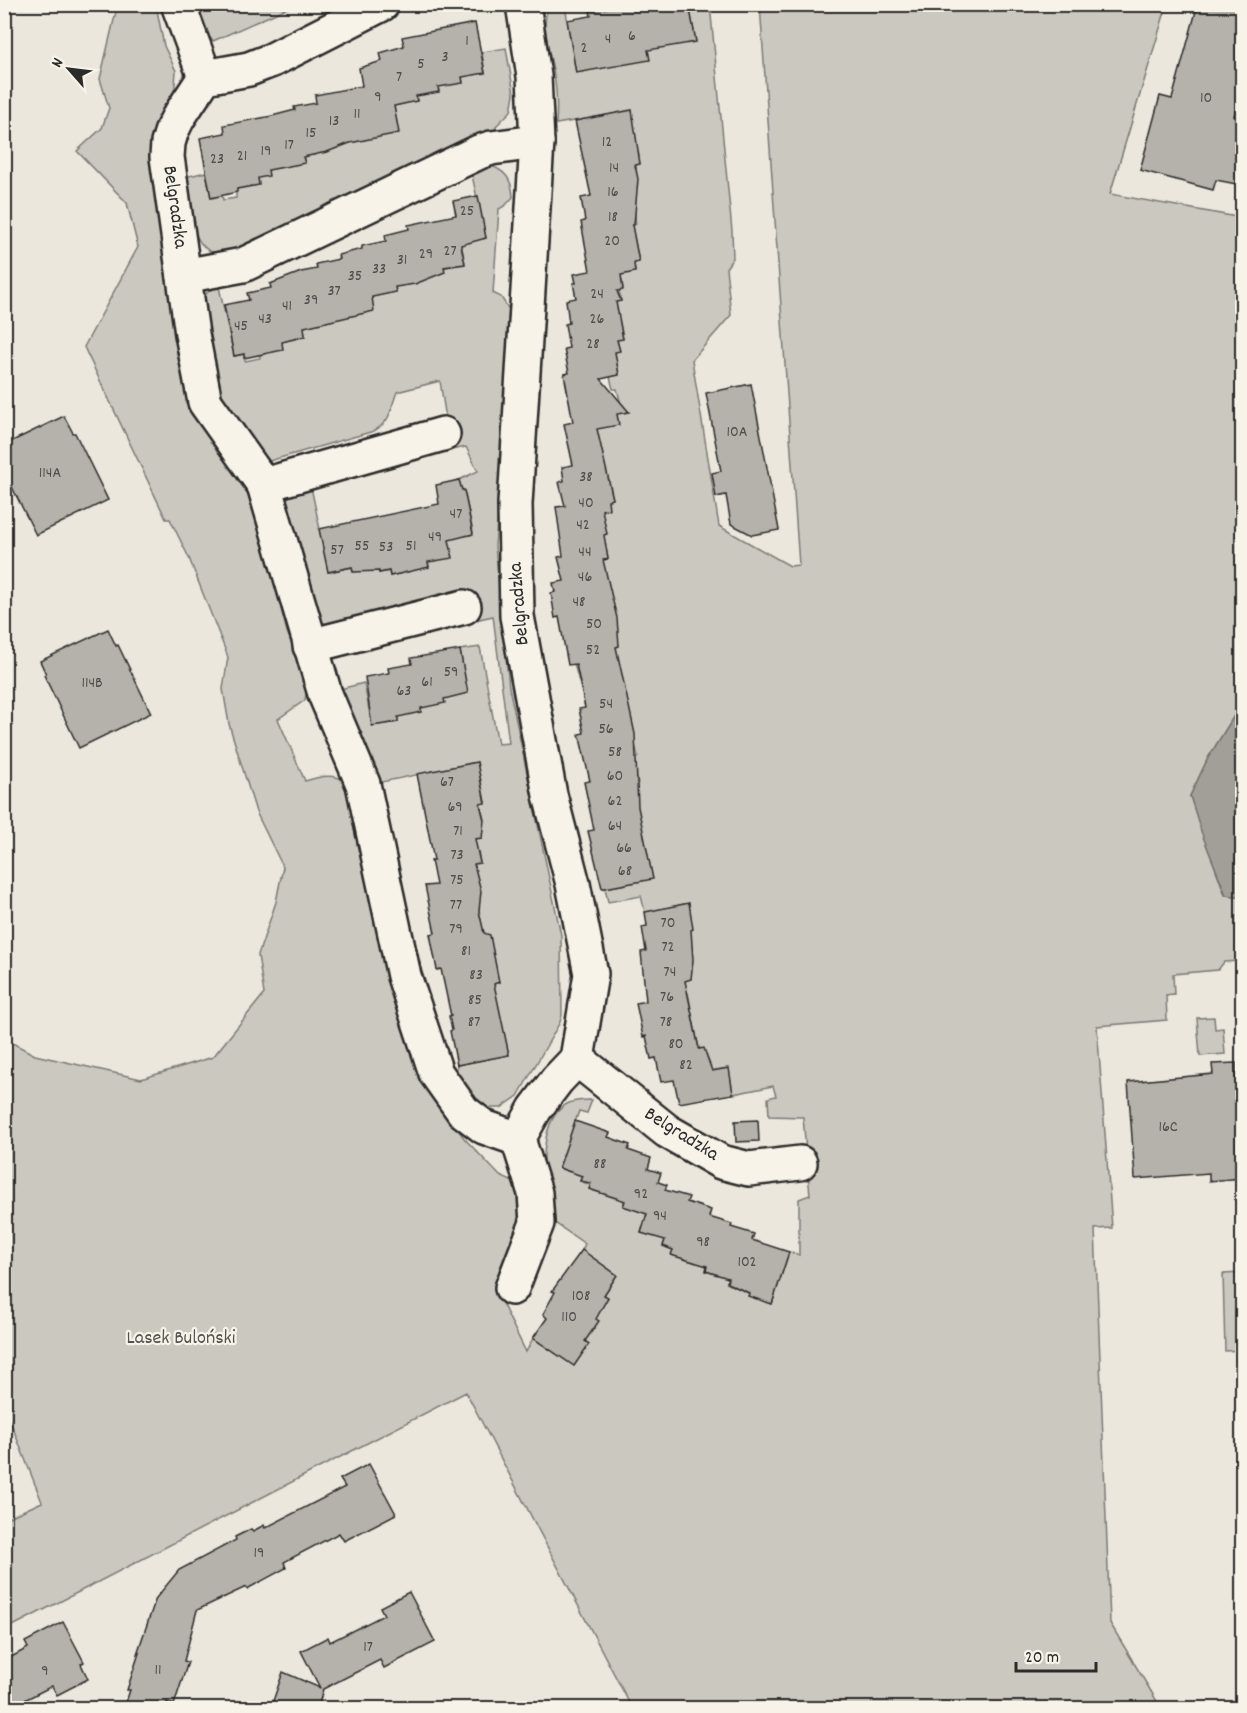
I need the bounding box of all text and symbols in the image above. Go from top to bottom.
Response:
house number: 6 [628,25,636,48]
house number: 4 [605,28,611,51]
house number: 1 [465,30,469,53]
house number: 2 [581,37,588,60]
north arrow [39,39,99,99]
house number: 3 [441,46,449,69]
house number: 5 [417,53,425,76]
text: N [46,54,70,72]
house number: 7 [396,66,402,89]
house number: 9 [374,86,382,109]
house number: 10 [1200,87,1212,110]
house number: 11 [353,103,361,126]
house number: 13 [329,110,339,133]
house number: 15 [306,122,316,145]
house number: 12 [602,131,612,154]
house number: 17 [284,134,294,157]
house number: 19 [261,140,271,163]
house number: 21 [237,145,247,168]
house number: 23 [210,148,224,171]
house number: 14 [609,157,619,180]
street label: Belgradzka [154,164,194,251]
house number: 16 [607,181,619,204]
house number: 25 [460,200,474,223]
house number: 18 [608,206,618,229]
house number: 20 [604,230,620,253]
house number: 27 [443,240,457,263]
house number: 29 [419,243,433,266]
house number: 31 [397,249,407,272]
house number: 33 [372,258,386,281]
house number: 35 [348,265,362,288]
house number: 37 [327,280,341,303]
house number: 24 [590,283,604,306]
house number: 39 [304,289,318,312]
house number: 41 [282,295,292,318]
house number: 43 [258,308,272,331]
house number: 26 [590,308,605,331]
house number: 45 [234,315,248,338]
house number: 28 [586,333,600,356]
house number: 10A [727,421,748,444]
house number: 114A [39,462,61,485]
house number: 38 [579,466,593,489]
house number: 40 [578,492,594,515]
house number: 47 [450,503,462,526]
house number: 42 [576,514,590,537]
house number: 49 [428,526,442,549]
house number: 55 [355,535,369,558]
house number: 51 [406,535,416,558]
house number: 53 [379,536,393,559]
house number: 57 [330,539,344,562]
house number: 44 [578,541,592,564]
street label: Belgradzka [502,561,538,647]
house number: 46 [578,566,592,589]
house number: 48 [572,591,586,614]
house number: 50 [586,613,602,636]
house number: 52 [586,639,600,662]
house number: 59 [444,661,458,684]
house number: 61 [421,671,433,694]
house number: 114B [81,672,103,695]
house number: 63 [397,680,411,703]
house number: 54 [599,693,613,716]
house number: 56 [598,718,614,741]
house number: 58 [608,741,622,764]
house number: 60 [607,765,623,788]
house number: 67 [440,771,454,794]
house number: 62 [608,790,622,813]
house number: 69 [447,796,463,819]
house number: 64 [608,815,622,838]
house number: 71 [453,820,463,843]
house number: 66 [616,837,632,860]
house number: 73 [450,844,464,867]
house number: 68 [618,860,632,883]
house number: 75 [450,869,464,892]
house number: 77 [450,894,462,917]
house number: 70 [661,912,675,935]
house number: 79 [449,918,463,941]
house number: 72 [661,936,675,959]
house number: 81 [461,940,471,963]
house number: 74 [664,961,676,984]
house number: 83 [469,964,483,987]
house number: 76 [660,986,674,1009]
house number: 85 [468,989,482,1012]
house number: 87 [468,1011,480,1034]
house number: 78 [660,1011,672,1034]
house number: 80 [668,1033,684,1056]
house number: 82 [679,1054,693,1077]
street label: Belgradzka [638,1101,724,1169]
house number: 16C [1158,1116,1178,1139]
house number: 88 [594,1153,606,1176]
house number: 92 [634,1183,648,1206]
house number: 94 [653,1205,667,1228]
house number: 98 [696,1231,710,1254]
house number: 102 [737,1251,757,1274]
house number: 108 [572,1285,590,1308]
house number: 110 [561,1306,577,1329]
park label: Lasek Buloński [127,1325,236,1353]
house number: 19 [254,1542,264,1565]
scale bar [1016,1635,1096,1673]
house number: 17 [363,1636,373,1659]
text: 20 m [1025,1646,1059,1671]
house number: 11 [154,1659,162,1682]
house number: 9 [41,1660,49,1683]

